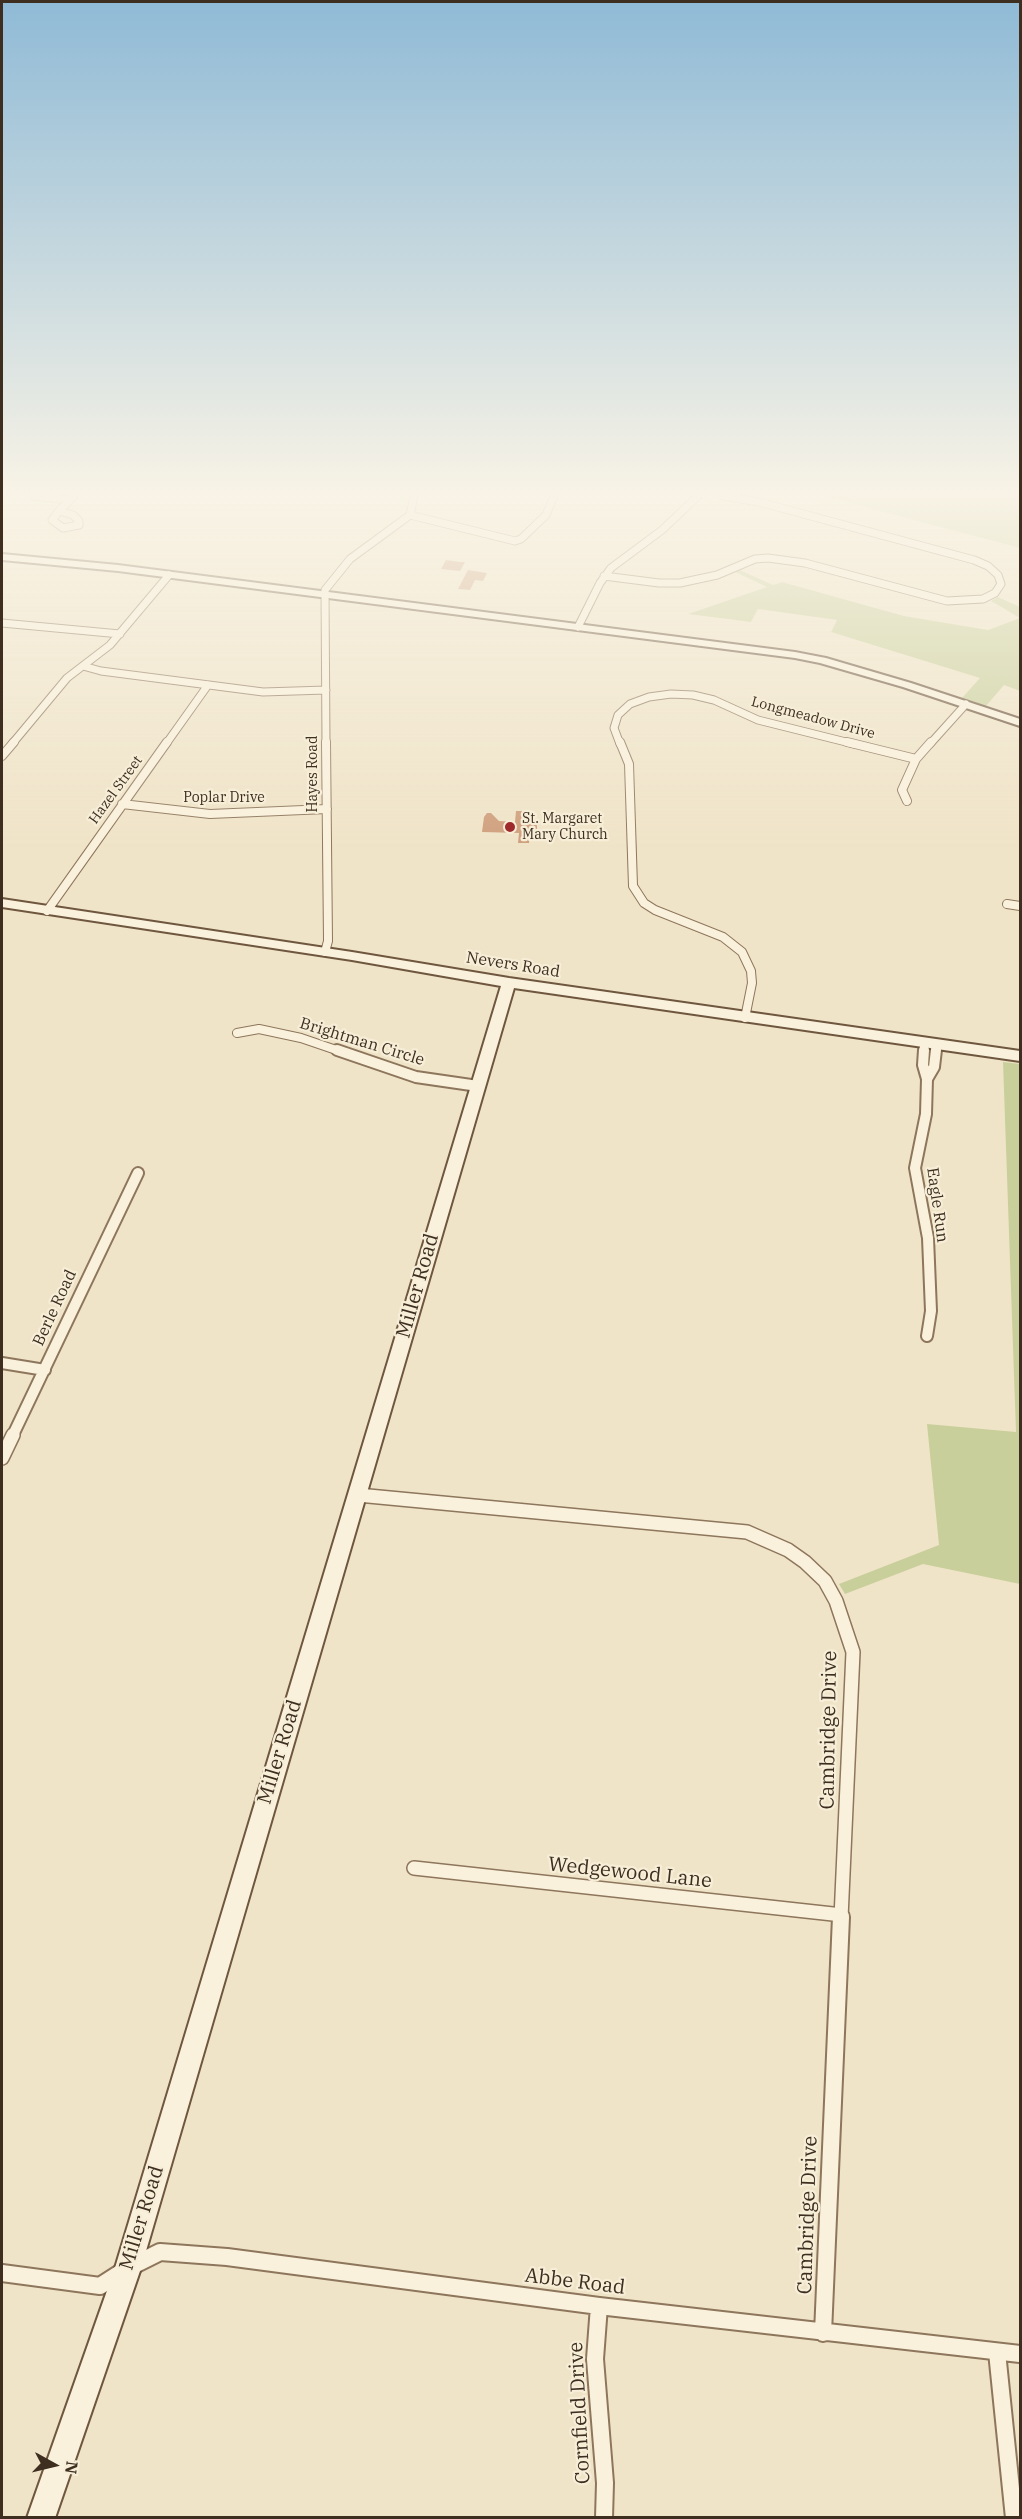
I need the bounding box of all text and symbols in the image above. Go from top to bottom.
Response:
street label: Longmeadow Drive [749,693,877,743]
street label: Hayes Road [305,736,321,812]
street label: Hazel Street [86,753,146,827]
street label: Poplar Drive [183,790,265,806]
place label: St. Margaret Mary Church [522,811,608,844]
marker: St. Margaret Mary Church [503,820,517,834]
street label: Nevers Road [465,948,561,982]
street label: Brightman Circle [297,1014,427,1070]
street label: Eagle Run [922,1166,952,1244]
street label: Miller Road [392,1231,444,1341]
street label: Berle Road [29,1267,81,1349]
street label: Cambridge Drive [816,1650,842,1810]
street label: Miller Road [253,1697,307,1807]
street label: Wedgewood Lane [547,1852,713,1894]
street label: Cambridge Drive [793,2135,823,2295]
street label: Miller Road [115,2163,169,2273]
street label: Abbe Road [523,2264,627,2300]
street label: Cornfield Drive [564,2341,596,2485]
north arrow [24,2435,84,2495]
text: N [61,2460,83,2475]

